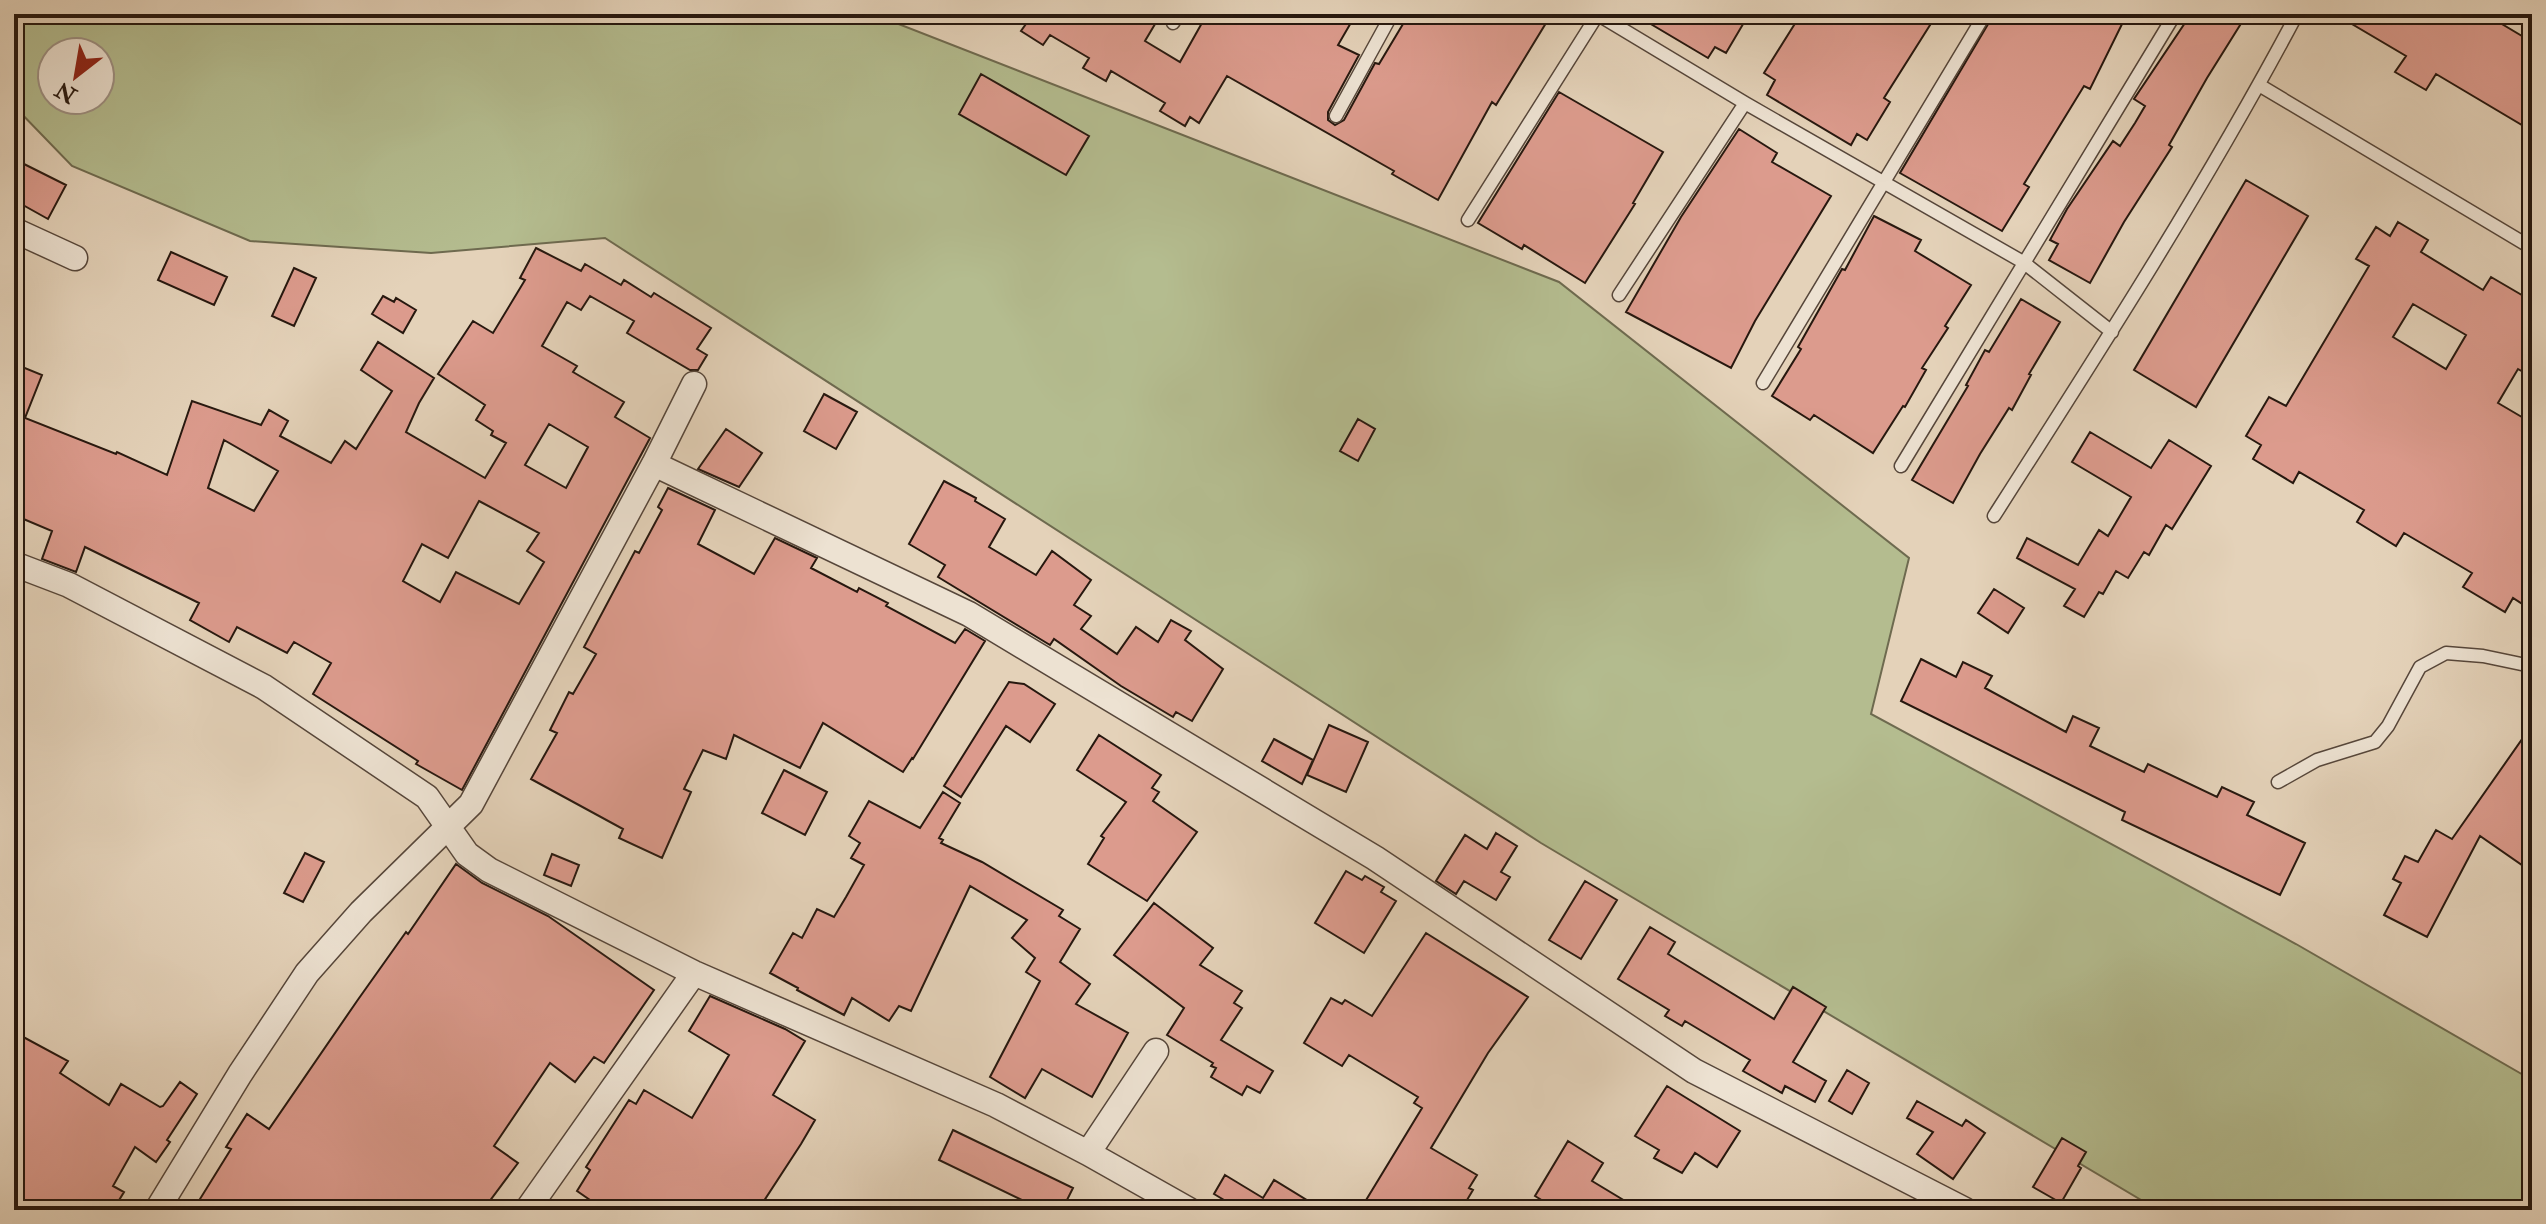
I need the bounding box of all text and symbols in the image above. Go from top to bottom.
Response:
north arrow [36,36,116,116]
text: N [50,75,83,110]

